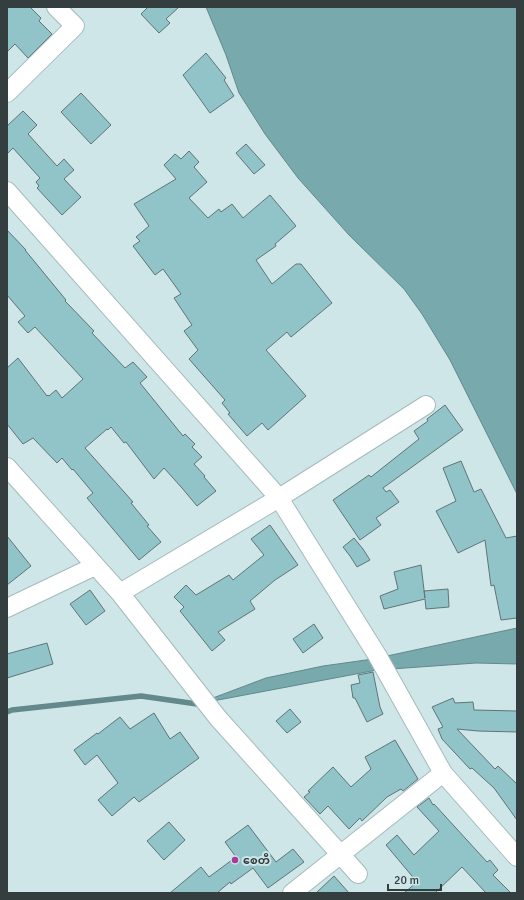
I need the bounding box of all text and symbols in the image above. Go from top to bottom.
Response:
place label: စေတီ [243,853,270,867]
marker: စေတီ [230,855,240,865]
scale bar [388,866,441,892]
text: 20 m [394,873,419,888]

